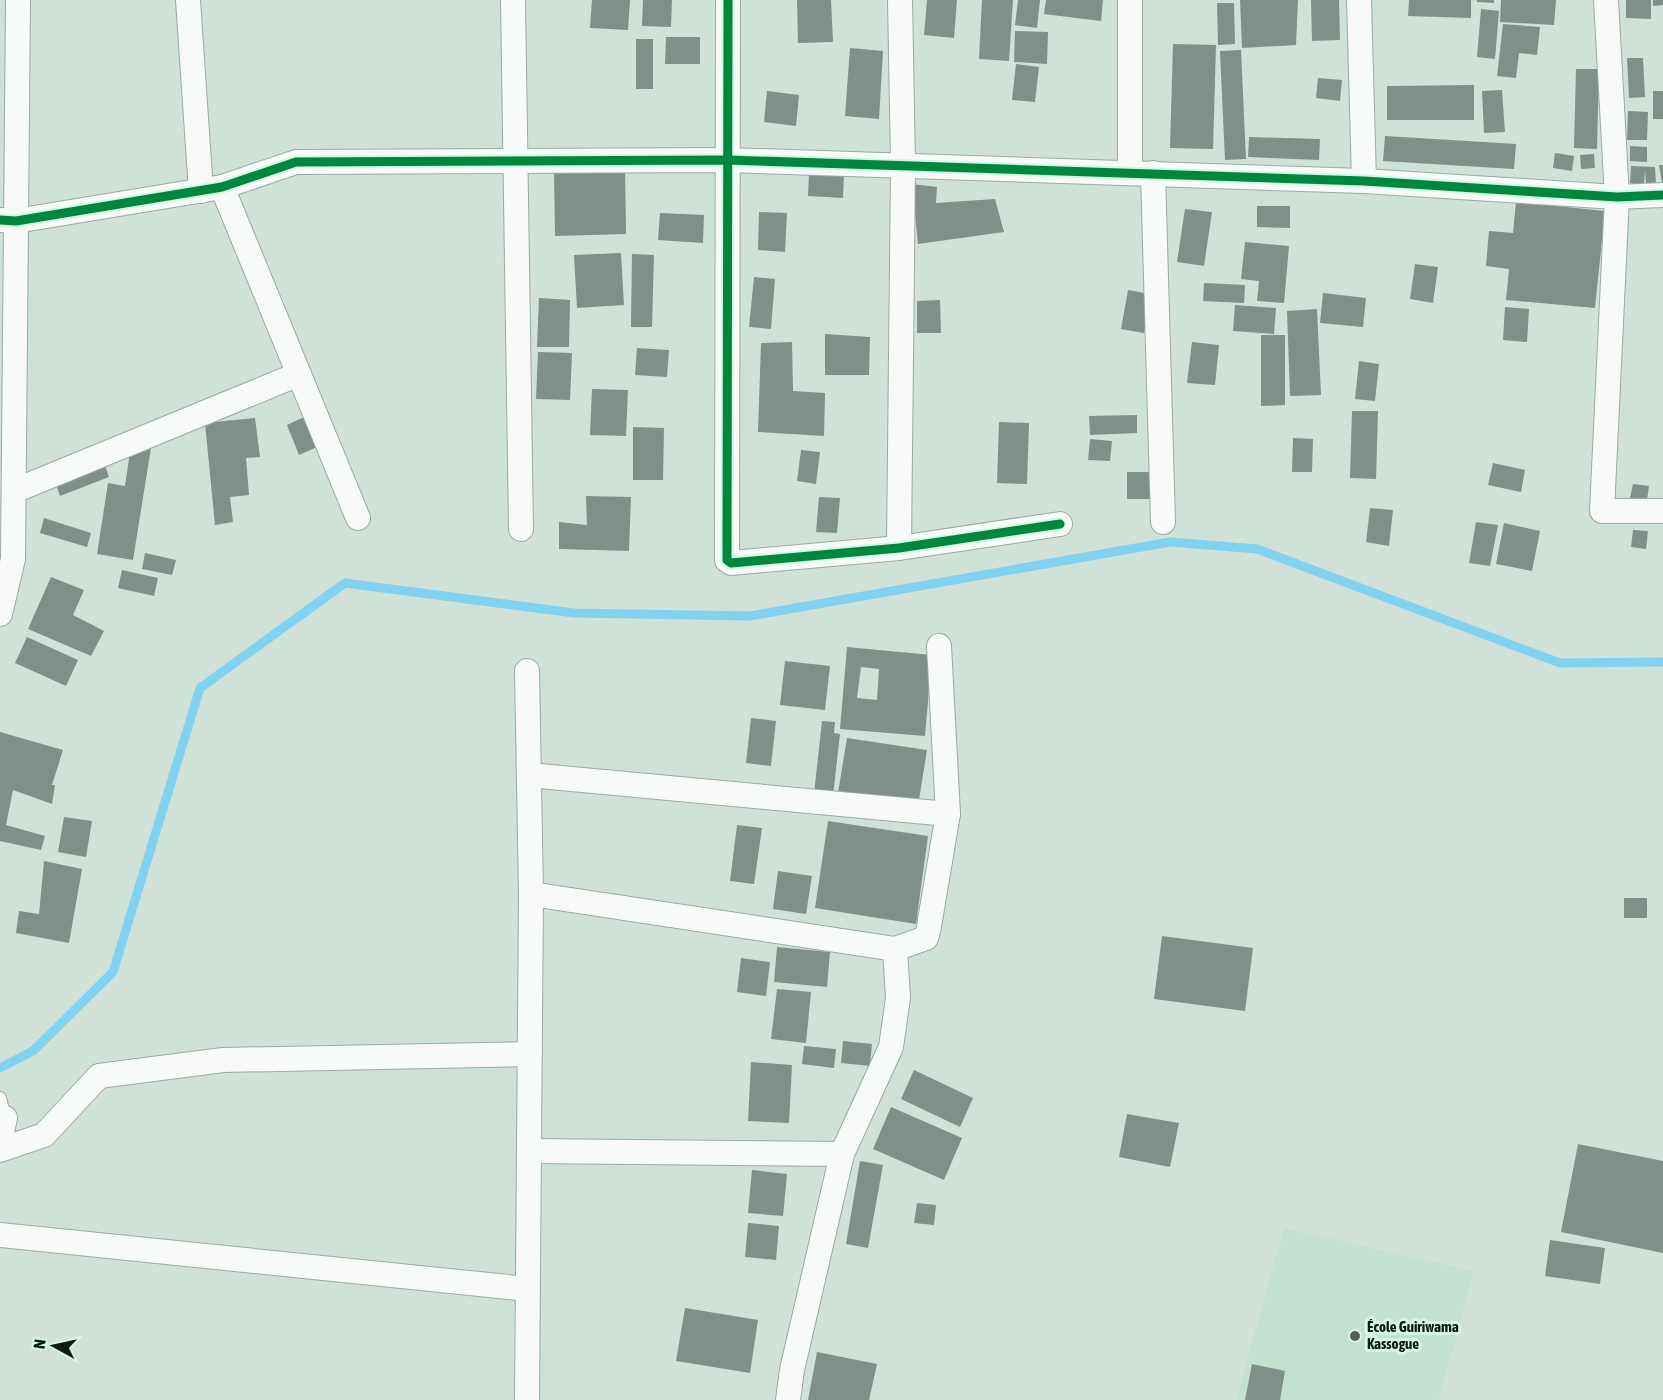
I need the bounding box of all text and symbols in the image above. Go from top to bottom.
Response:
north arrow [24,1316,84,1376]
place label: École Guiriwama Kassogue [1367,1318,1459,1352]
marker: École Guiriwama Kassogue [1348,1329,1362,1343]
text: N [30,1338,49,1350]

